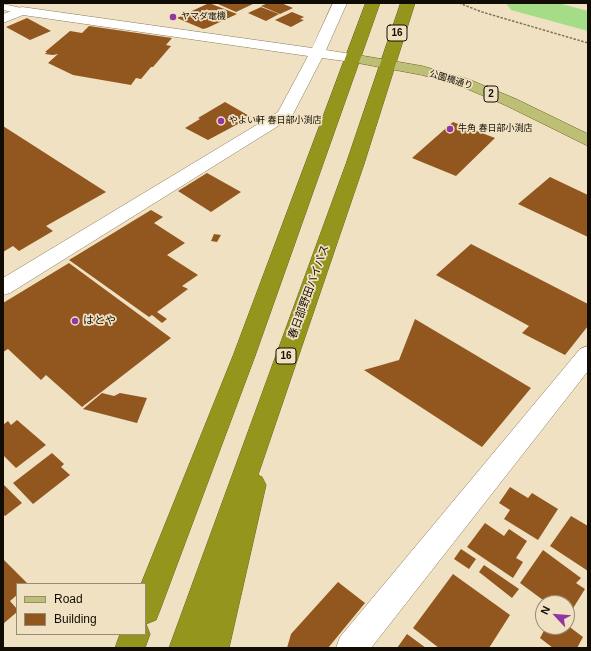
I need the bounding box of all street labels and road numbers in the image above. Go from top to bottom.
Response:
road number: 16 [387,25,407,41]
street label: 公園橋通り [428,68,474,92]
road number: 2 [484,86,498,102]
street label: 春日部野田バイパス [286,243,332,341]
road number: 16 [276,348,296,364]

